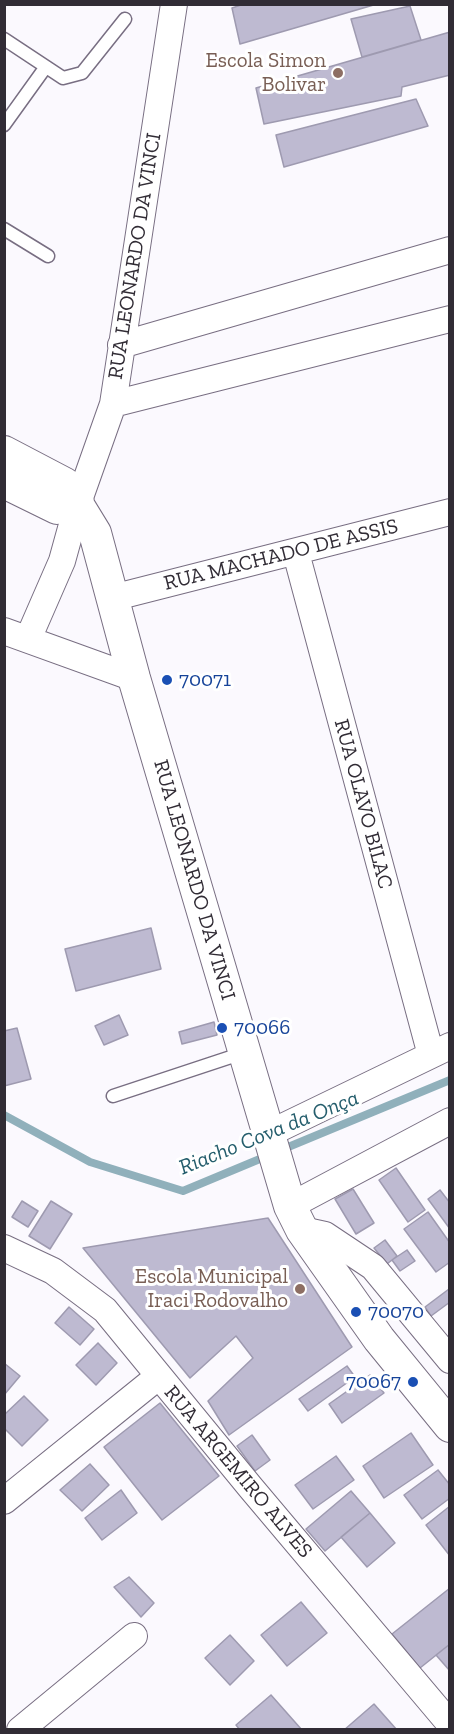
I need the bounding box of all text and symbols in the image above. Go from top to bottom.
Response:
place label: Escola Simon Bolivar [205,48,326,98]
marker: Escola Simon Bolivar [331,66,345,80]
street label: RUA LEONARDO DA VINCI [103,131,167,381]
street label: RUA MACHADO DE ASSIS [161,514,401,596]
place label: 70071 [179,667,231,693]
marker: 70071 [160,673,174,687]
street label: RUA OLAVO BILAC [328,716,398,892]
street label: RUA LEONARDO DA VINCI [148,757,240,1003]
place label: 70066 [234,1015,290,1041]
marker: 70066 [215,1021,229,1035]
water label: Riacho Cova da Onça [175,1085,363,1181]
place label: Escola Municipal Iraci Rodovalho [135,1264,288,1314]
marker: Escola Municipal Iraci Rodovalho [293,1282,307,1296]
place label: 70070 [368,1299,424,1325]
marker: 70070 [349,1305,363,1319]
place label: 70067 [346,1369,401,1395]
marker: 70067 [406,1375,420,1389]
street label: RUA ARGEMIRO ALVES [158,1381,318,1563]

